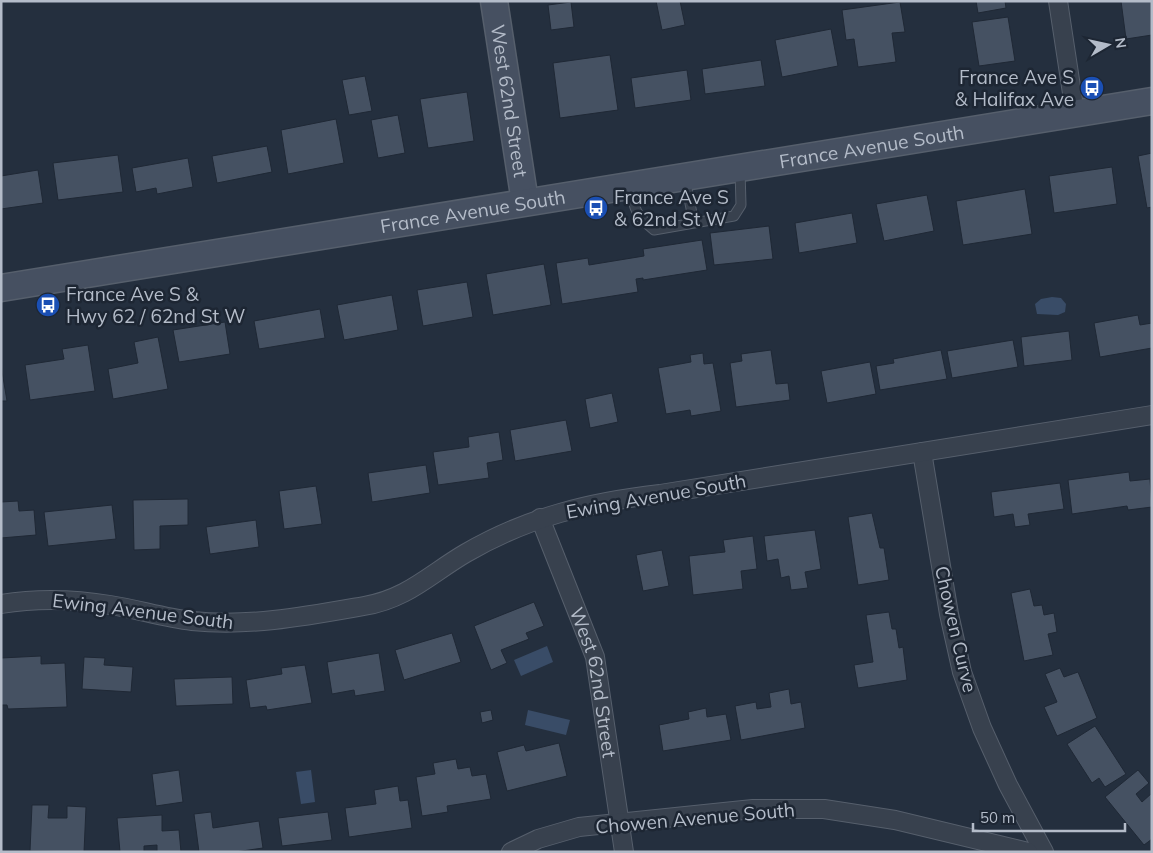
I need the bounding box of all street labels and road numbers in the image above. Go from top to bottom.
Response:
street label: West 62nd Street [486,23,533,179]
street label: France Avenue South [777,120,966,173]
street label: France Avenue South [379,185,567,238]
street label: Ewing Avenue South [564,468,748,524]
street label: Chowen Curve [930,563,982,695]
street label: Ewing Avenue South [51,588,235,634]
street label: West 62nd Street [564,604,622,760]
street label: Chowen Avenue South [594,797,796,839]

